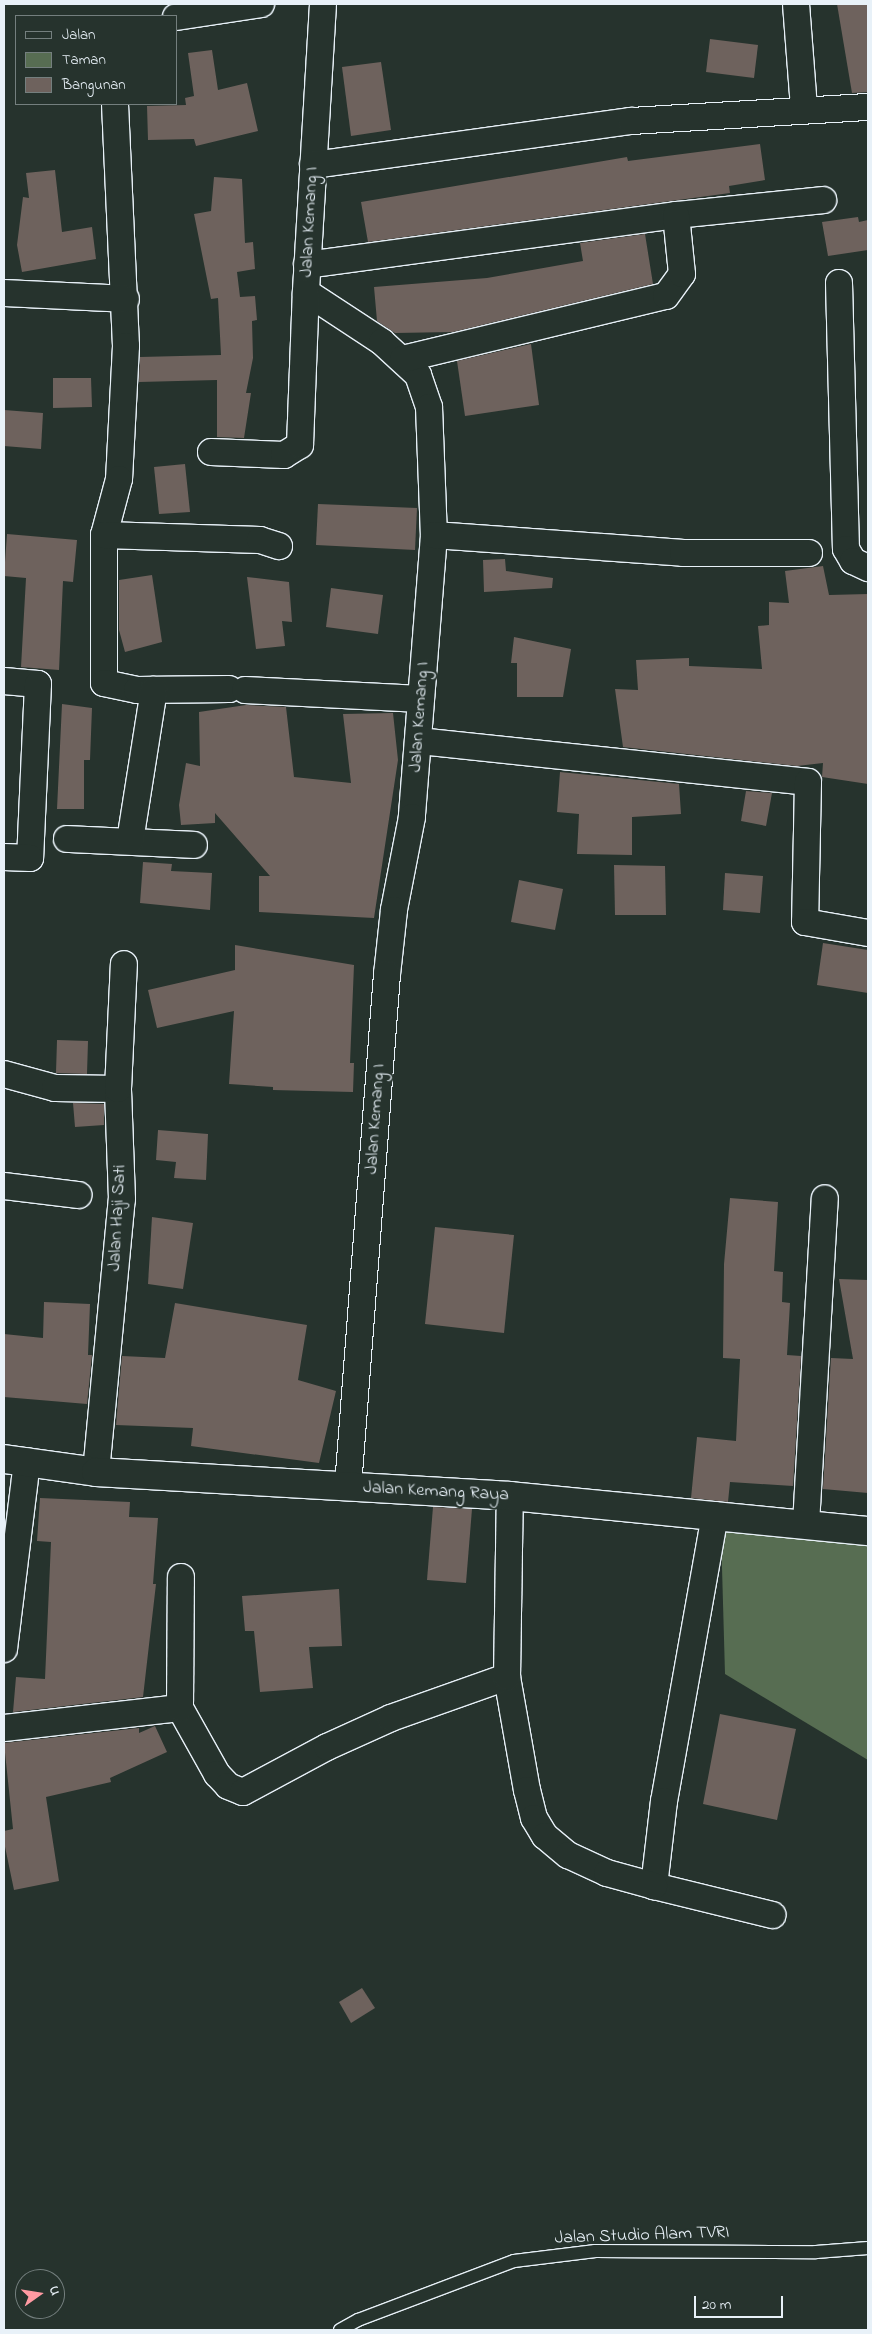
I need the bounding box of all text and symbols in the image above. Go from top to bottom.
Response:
legend [15,15,178,105]
text: Jalan [62,24,95,46]
text: Taman [62,49,106,71]
text: Bangunan [62,74,126,96]
street label: Jalan Kemang I [296,166,324,278]
street label: Jalan Kemang I [405,661,435,773]
street label: Jalan Kemang I [361,1063,391,1175]
street label: Jalan Haji Sati [104,1164,132,1272]
street label: Jalan Kemang Raya [363,1477,509,1507]
street label: Jalan Studio Alam TVRI [554,2222,730,2250]
north arrow [15,2269,65,2319]
text: U [43,2284,65,2297]
scale bar [697,2286,786,2318]
text: 20 m [702,2294,731,2316]

